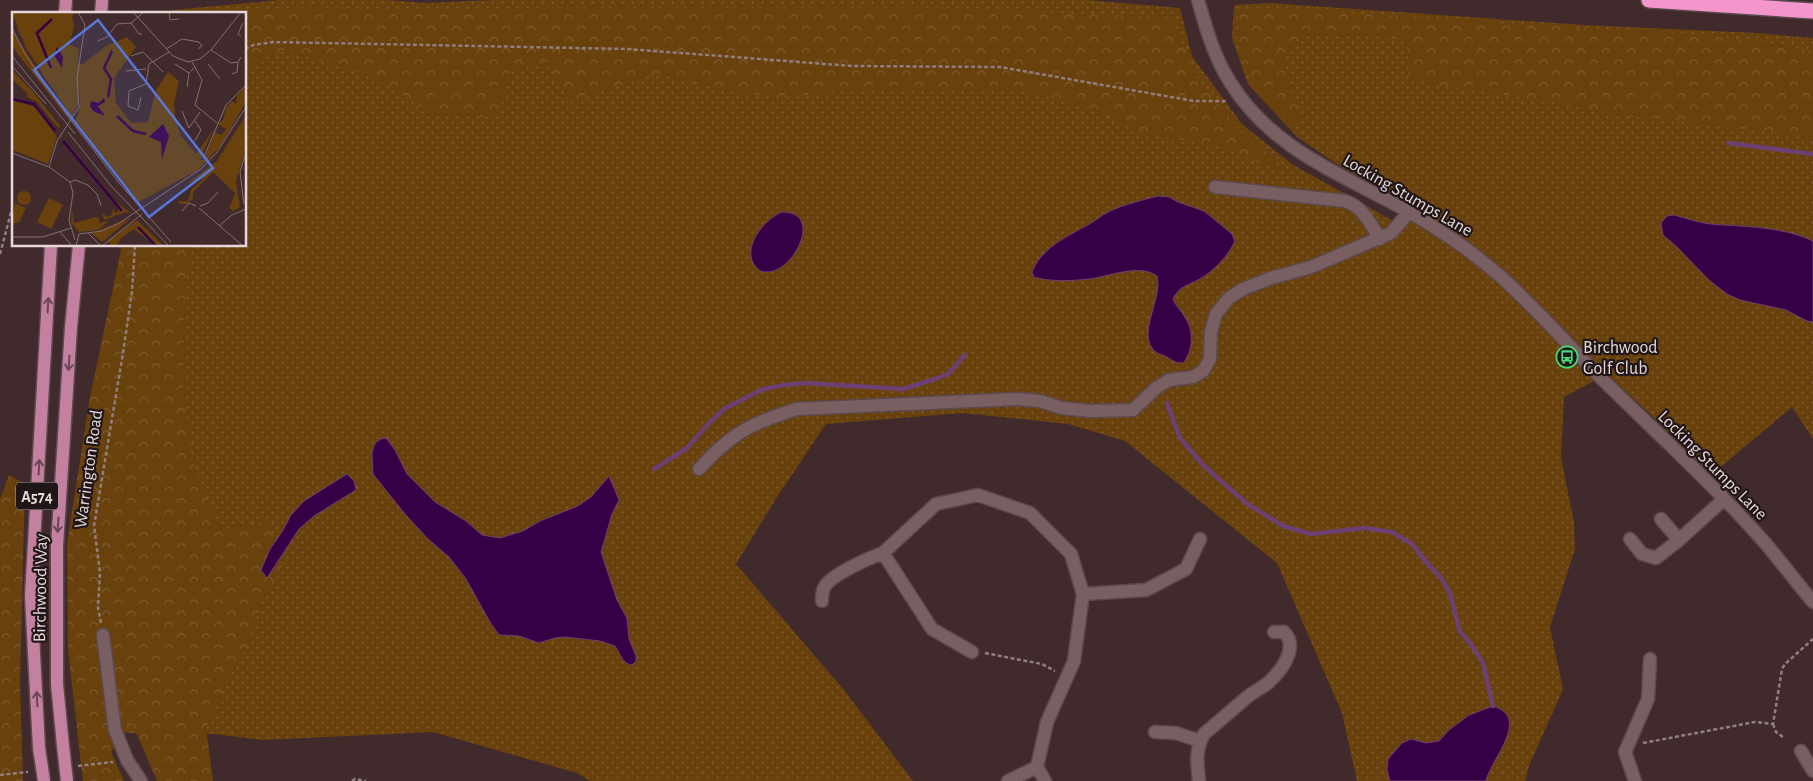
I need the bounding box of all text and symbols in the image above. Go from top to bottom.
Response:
inset map [12,12,246,246]
street label: Locking Stumps Lane [1340,152,1475,240]
one-way arrow [43,297,52,313]
place label: Birchwood Golf Club [1583,339,1658,378]
bus stop icon: Birchwood Golf Club [1555,345,1579,369]
one-way arrow [64,355,73,371]
street label: Locking Stumps Lane [1654,408,1770,524]
street label: Warrington Road [72,409,106,530]
one-way arrow [34,459,43,475]
road number: A574 [16,482,58,510]
one-way arrow [54,517,63,533]
street label: Birchwood Way [31,533,51,642]
one-way arrow [32,692,41,708]

